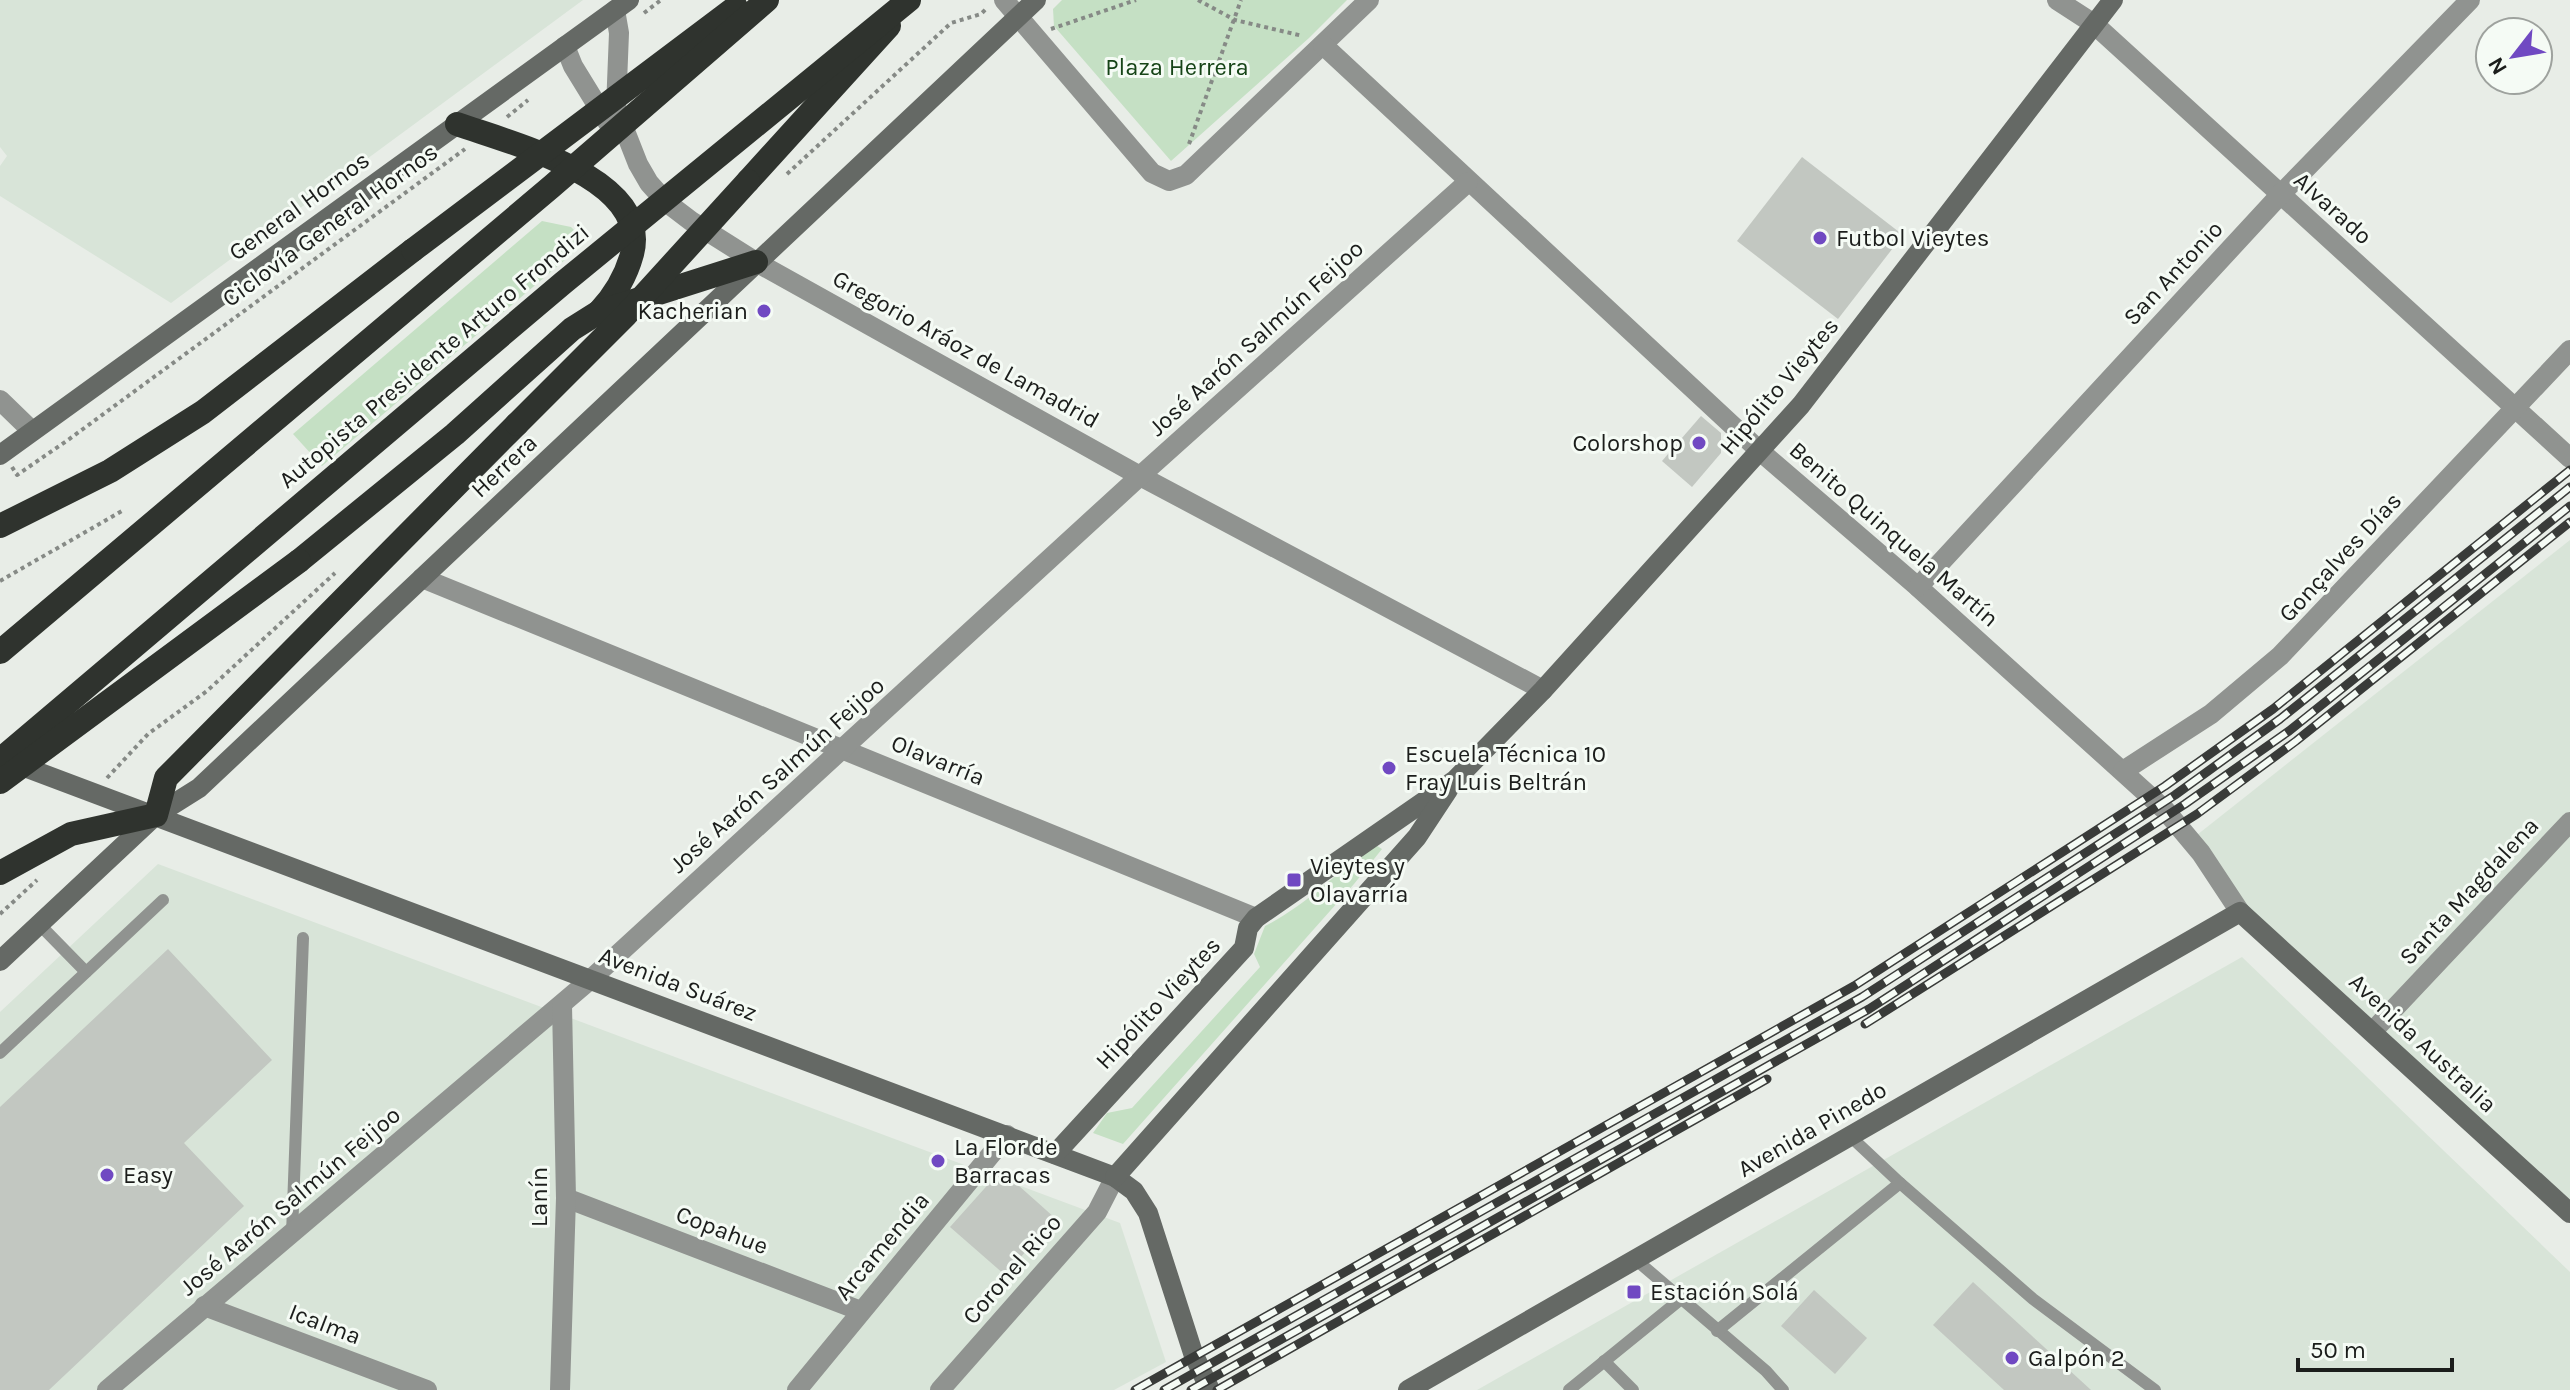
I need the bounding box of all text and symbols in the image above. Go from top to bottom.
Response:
north arrow [2474,16,2554,96]
text: N [2483,52,2513,79]
park label: Plaza Herrera [1105,53,1249,81]
street label: Ciclovía General Hornos [217,138,443,312]
street label: General Hornos [223,146,375,266]
street label: Alvarado [2288,166,2378,250]
street label: San Antonio [2117,215,2229,331]
street label: Autopista Presidente Arturo Frondizi [273,218,595,494]
place label: Futbol Vieytes [1836,224,1989,252]
marker: Futbol Vieytes [1811,229,1829,247]
street label: José Aarón Salmún Feijoo [1143,234,1369,442]
street label: Gregorio Aráoz de Lamadrid [828,264,1104,434]
place label: Kacherian [637,297,748,325]
marker: Kacherian [755,302,773,320]
street label: Hipólito Vieytes [1714,312,1844,460]
street label: Herrera [465,429,543,503]
place label: Colorshop [1572,429,1683,457]
marker: Colorshop [1690,434,1708,452]
street label: Benito Quinquela Martín [1784,436,2004,632]
street label: Gonçalves Días [2273,486,2407,628]
street label: José Aarón Salmún Feijoo [664,671,890,879]
street label: Olavarría [887,729,989,791]
place label: Escuela Técnica 10 Fray Luis Beltrán [1405,740,1606,796]
marker: Escuela Técnica 10 Fray Luis Beltrán [1380,759,1398,777]
street label: Santa Magdalena [2393,811,2545,971]
place label: Vieytes y Olavarría [1310,852,1408,908]
marker: Vieytes y Olavarría [1285,871,1303,889]
street label: Hipólito Vieytes [1090,931,1226,1075]
street label: Avenida Suárez [595,941,761,1027]
street label: Avenida Australia [2343,968,2503,1118]
street label: Avenida Pinedo [1733,1075,1891,1183]
street label: José Aarón Salmún Feijoo [174,1101,406,1301]
place label: La Flor de Barracas [954,1133,1057,1189]
marker: La Flor de Barracas [929,1152,947,1170]
place label: Easy [123,1161,173,1189]
marker: Easy [98,1166,116,1184]
street label: Lanín [525,1167,553,1227]
street label: Arcamendia [829,1186,935,1306]
street label: Copahue [672,1200,772,1260]
street label: Coronel Rico [957,1208,1067,1330]
place label: Estación Solá [1650,1278,1799,1306]
marker: Estación Solá [1625,1283,1643,1301]
street label: Icalma [285,1298,365,1350]
scale bar [2298,1322,2452,1372]
text: 50 m [2310,1336,2366,1364]
place label: Galpón 2 [2028,1344,2125,1372]
marker: Galpón 2 [2003,1349,2021,1367]

